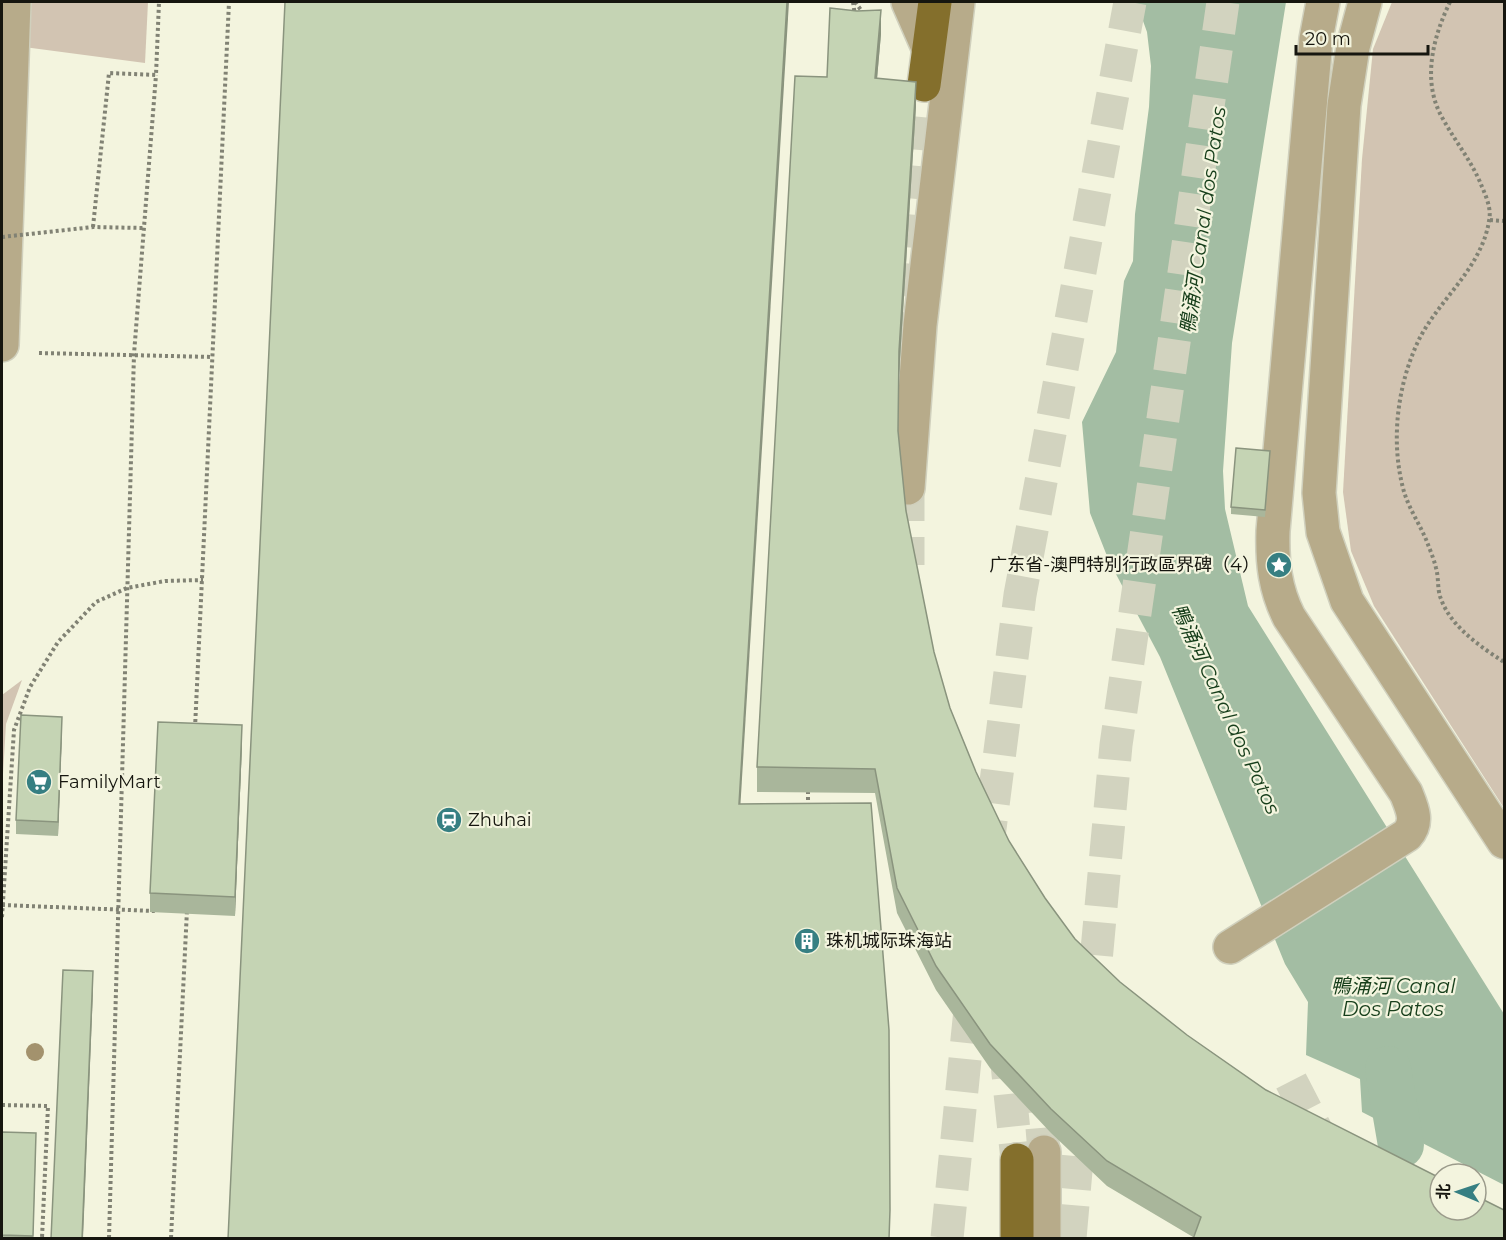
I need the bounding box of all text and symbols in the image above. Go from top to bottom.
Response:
scale bar [1296,18,1428,56]
text: 20 m [1305,28,1351,50]
water label: 鴨涌河 Canal dos Patos [1175,105,1231,335]
place icon: 广东省-澳門特別行政區界碑（4） [1264,550,1294,580]
place label: 广东省-澳門特別行政區界碑（4） [989,554,1260,576]
water label: 鴨涌河 Canal dos Patos [1167,600,1285,818]
supermarket icon: FamilyMart [24,767,54,797]
place label: FamilyMart [58,771,161,793]
station icon: Zhuhai [434,805,464,835]
place label: Zhuhai [468,809,532,831]
building icon: 珠机城际珠海站 [792,926,822,956]
place label: 珠机城际珠海站 [826,930,952,952]
water label: 鴨涌河 Canal Dos Patos [1330,974,1456,1021]
north arrow [1428,1162,1488,1222]
text: 北 [1434,1183,1453,1200]

